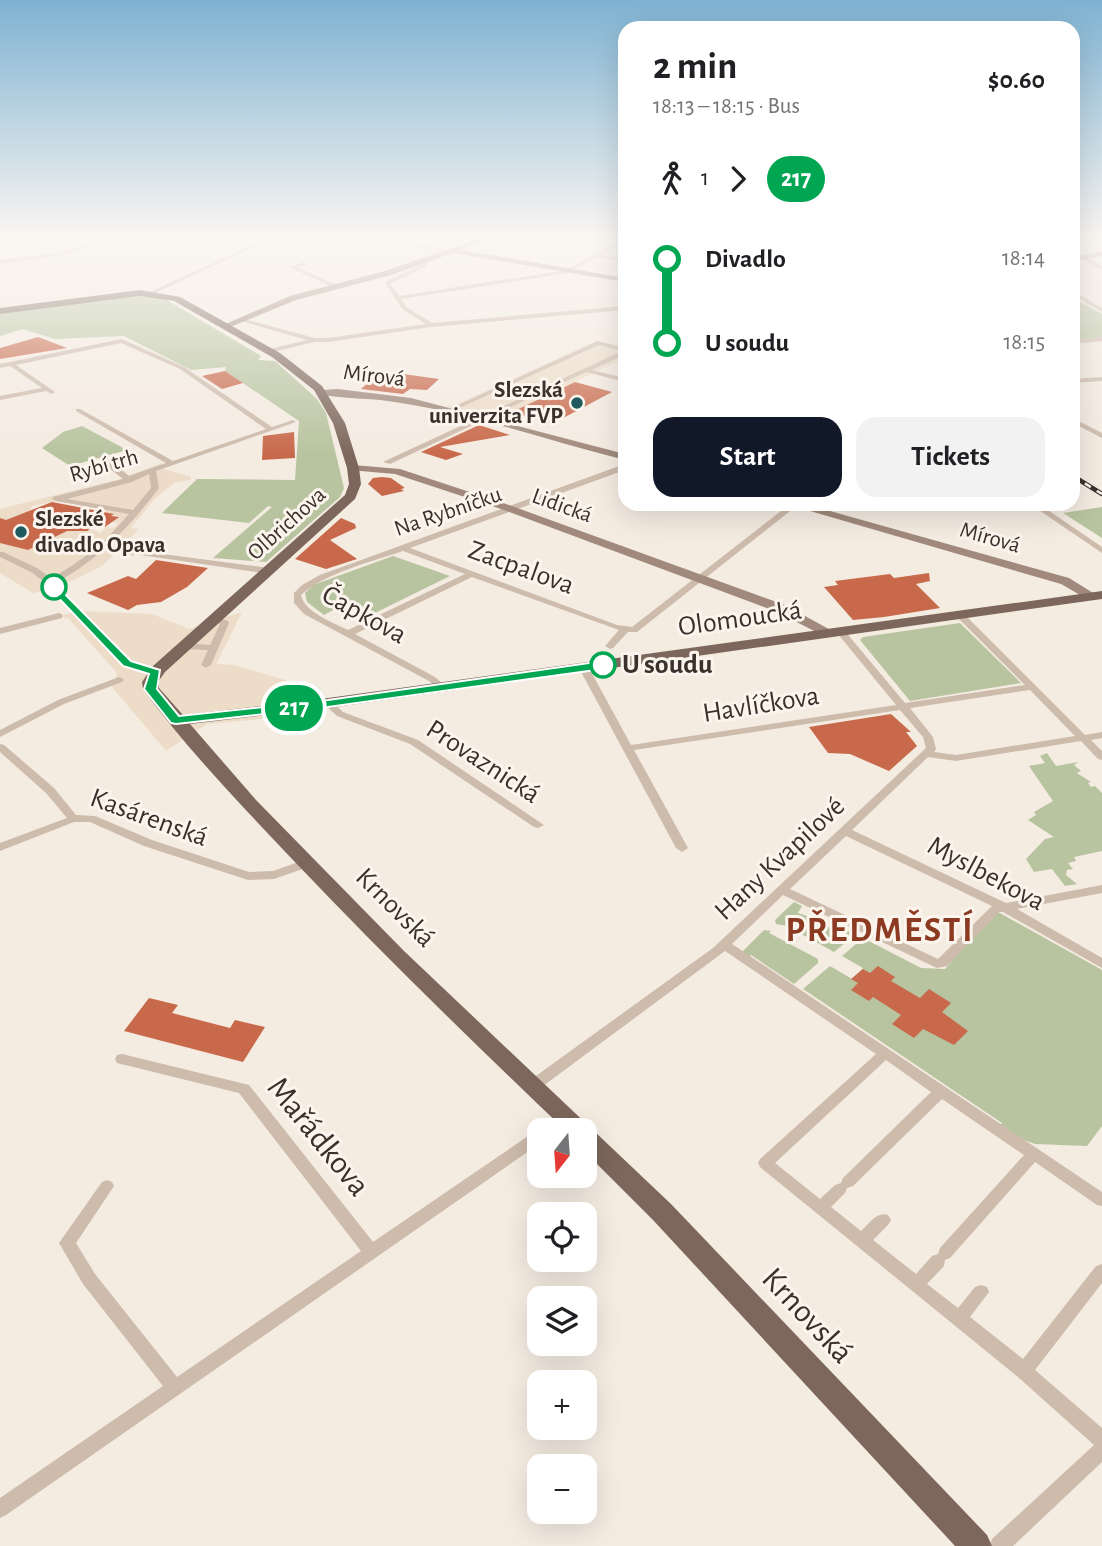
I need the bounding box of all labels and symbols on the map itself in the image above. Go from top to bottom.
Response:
street label: Mírová [342,361,406,391]
place label: Slezská univerzita FVP [429,379,563,428]
marker: Slezská univerzita FVP [569,395,585,411]
street label: Rybí trh [67,445,141,487]
street label: Olbrichova [243,483,331,565]
street label: Na Rybníčku [391,483,505,541]
street label: Lidická [529,485,595,527]
place label: Slezské divadlo Opava [35,508,166,557]
street label: Mírová [957,518,1023,558]
marker: Slezské divadlo Opava [13,524,29,540]
street label: Zacpalova [464,536,578,600]
unlabelled marker [41,574,67,600]
street label: Čapkova [317,579,412,650]
street label: Olomoucká [676,596,804,642]
place label: U soudu [622,651,713,679]
marker: U soudu [590,652,616,678]
street label: Havlíčkova [701,682,821,728]
line badge: 217 [254,685,334,731]
street label: Provaznická [421,715,545,809]
street label: Kasárenská [86,784,212,852]
street label: Hany Kvapilové [710,792,850,926]
street label: Myslbekova [923,832,1049,916]
street label: Krnovská [350,863,440,953]
district label: PŘEDMĚSTÍ [785,909,975,948]
street label: Mařádkova [260,1071,376,1203]
north arrow [527,1118,597,1188]
street label: Krnovská [755,1262,859,1370]

